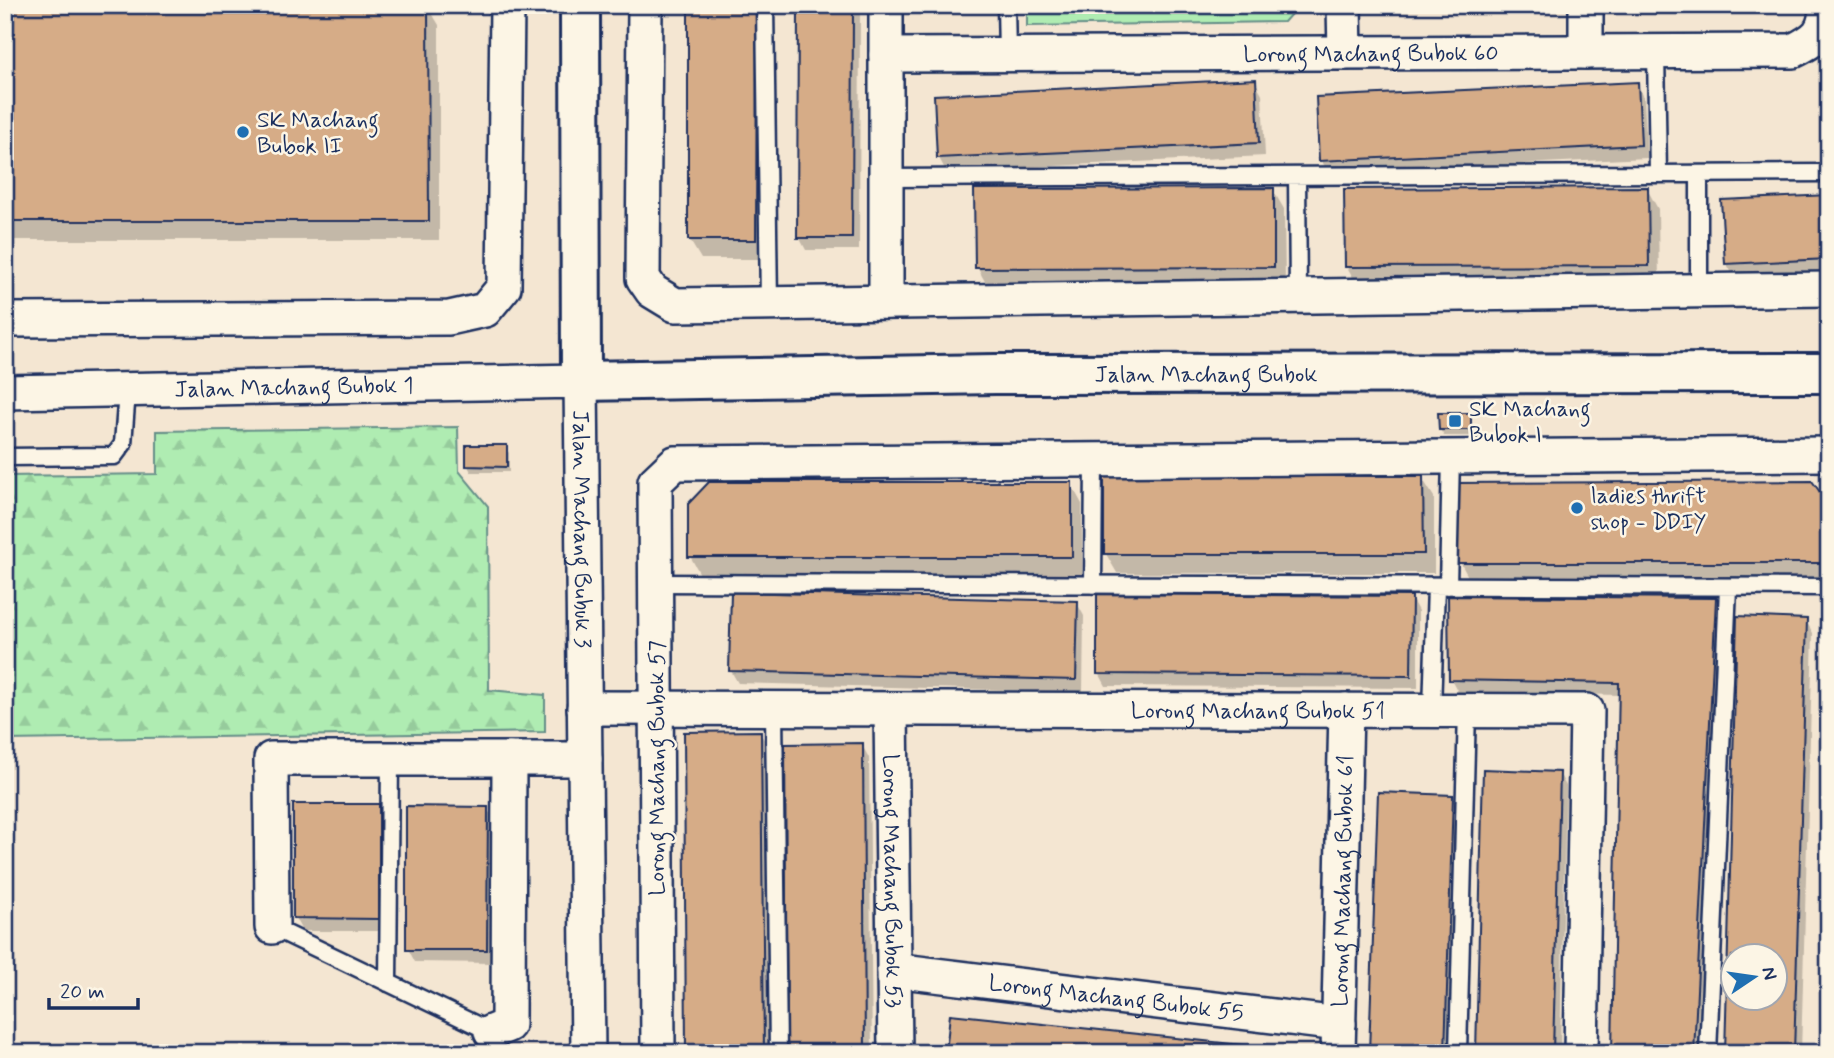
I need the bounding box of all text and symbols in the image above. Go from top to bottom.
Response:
street label: Lorong Machang Bubok 60 [1243,39,1499,72]
place label: SK Machang Bubok II [257,106,379,162]
marker: SK Machang Bubok II [235,124,251,140]
street label: Jalan Machang Bubok [1094,361,1317,393]
street label: Jalan Machang Bubok 1 [174,371,414,406]
place label: SK Machang Bubok I [1469,395,1591,451]
street label: Jalan Machang Bubuk 3 [564,410,597,648]
marker: SK Machang Bubok I [1447,413,1463,429]
place label: ladies thrift shop - DDIY [1591,482,1707,538]
marker: ladies thrift shop - DDIY [1569,500,1585,516]
street label: Lorong Machang Bubok 57 [643,640,675,896]
street label: Lorong Machang Bubok 51 [1131,697,1385,729]
street label: Lorong Machang Bubok 53 [873,754,907,1008]
street label: Lorong Machang Bubok 61 [1326,755,1362,1007]
north arrow [1718,942,1788,1012]
text: N [1755,965,1783,982]
scale bar [49,967,138,1011]
street label: Lorong Machang Bubok 55 [987,969,1245,1029]
text: 20 m [60,978,105,1006]

